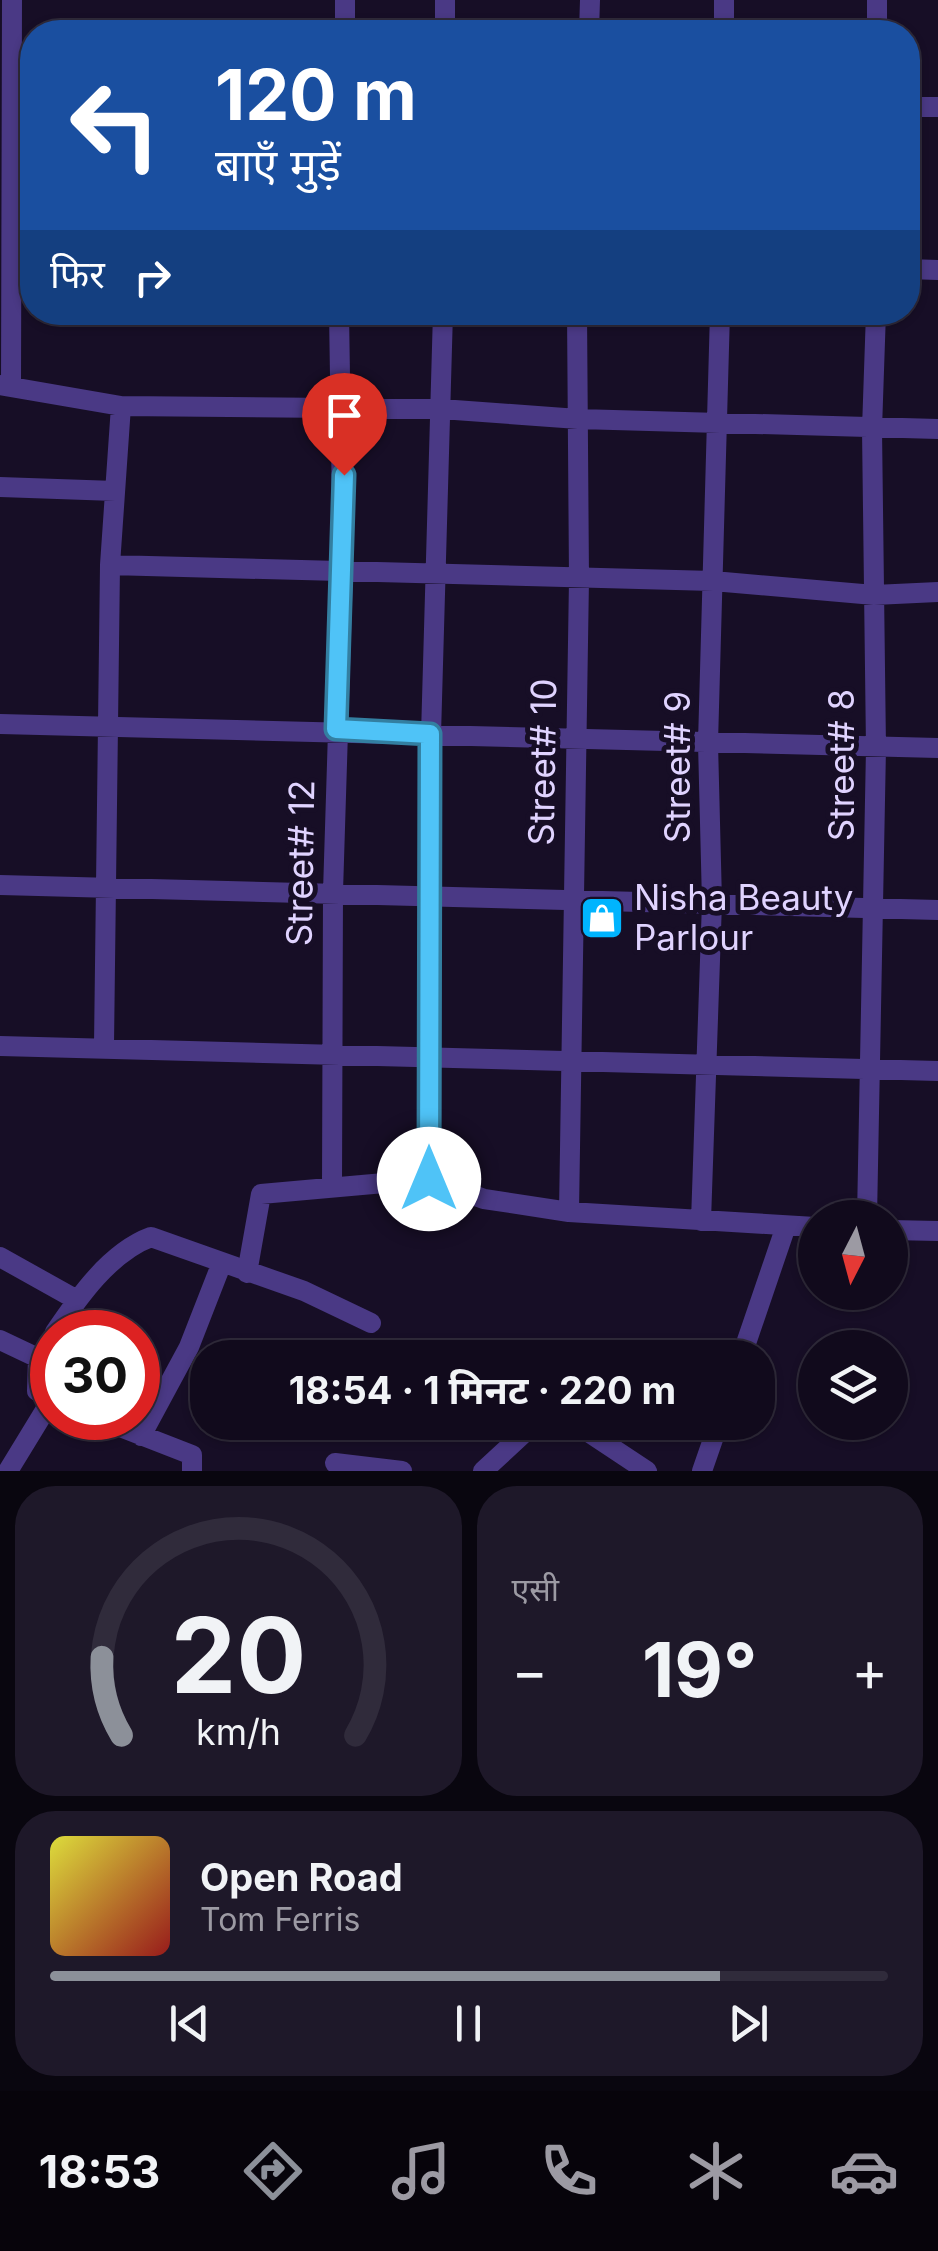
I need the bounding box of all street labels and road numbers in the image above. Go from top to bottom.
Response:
street label: Street# 10 [520,678,564,846]
street label: Street# 8 [820,689,862,841]
street label: Street# 9 [656,691,698,843]
street label: Street# 12 [278,779,322,947]

